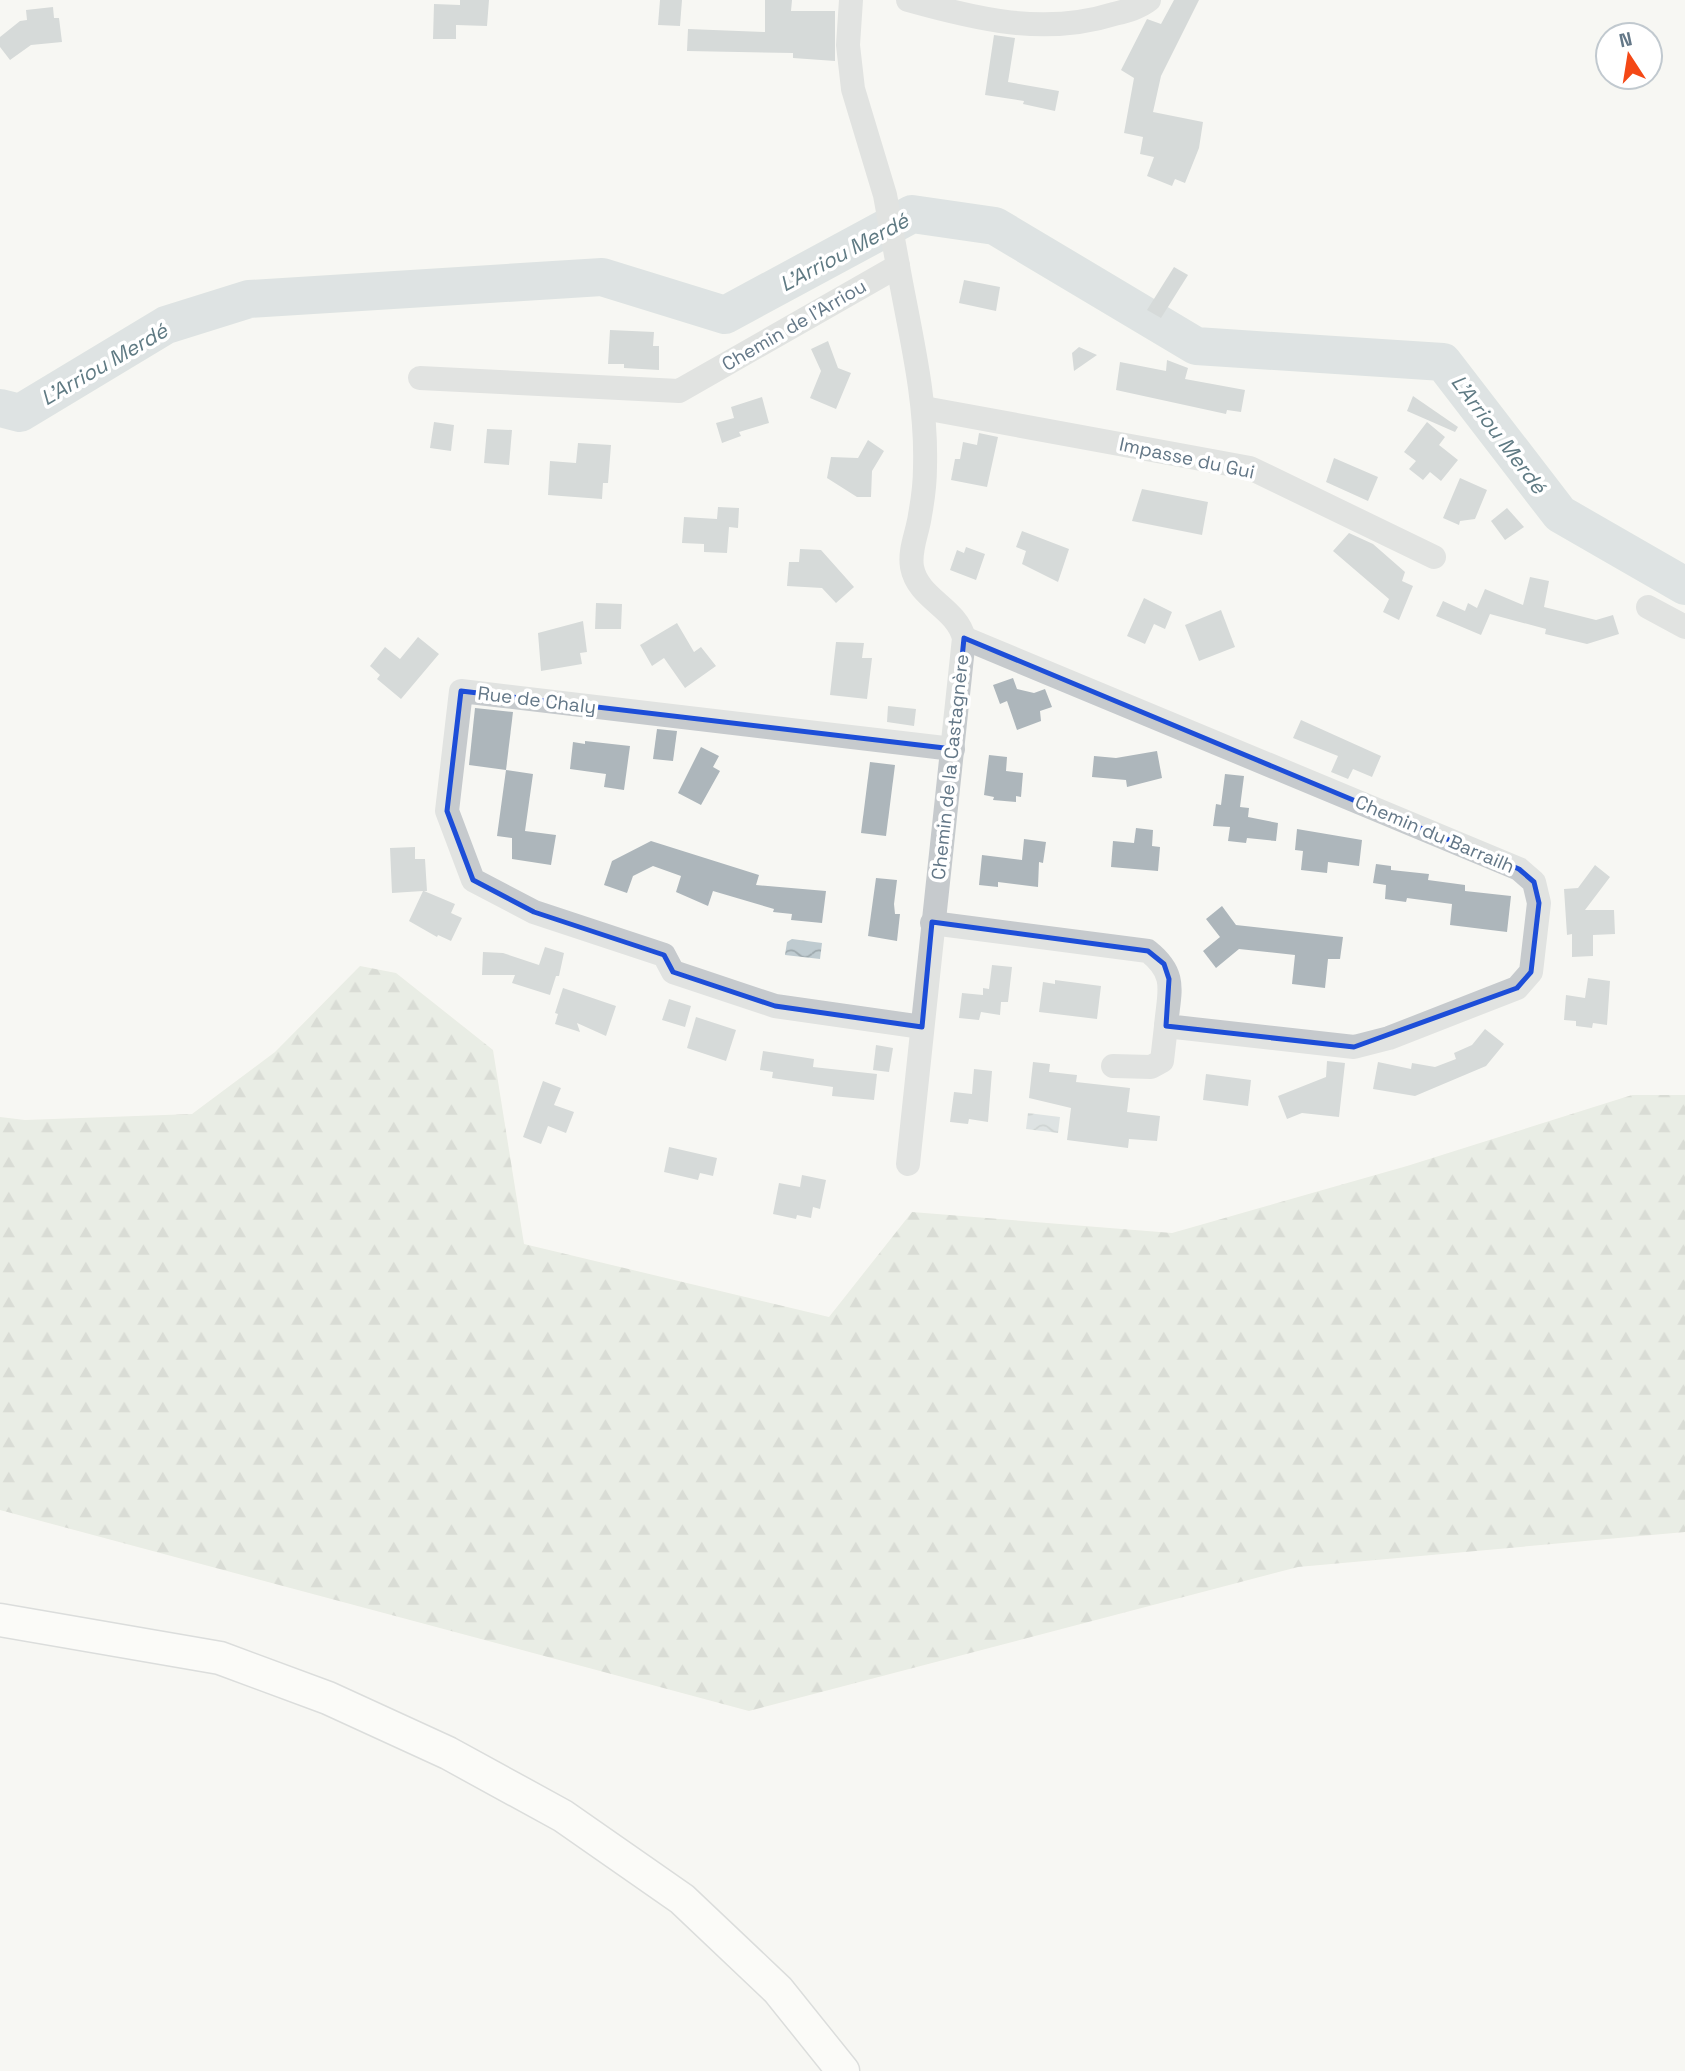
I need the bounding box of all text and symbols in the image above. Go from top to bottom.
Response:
north arrow [1594,21,1664,91]
text: N [1617,26,1634,53]
water label: L'Arriou Merdé [775,206,915,297]
street label: Chemin de l'Arriou [717,273,871,377]
water label: L'Arriou Merdé [36,316,174,411]
water label: L'Arriou Merdé [1445,369,1554,500]
street label: Impasse du Gui [1117,431,1257,485]
street label: Chemin de la Castagnère [926,653,974,881]
street label: Rue de Chaly [476,680,598,720]
street label: Chemin du Barrailh [1352,789,1518,879]

